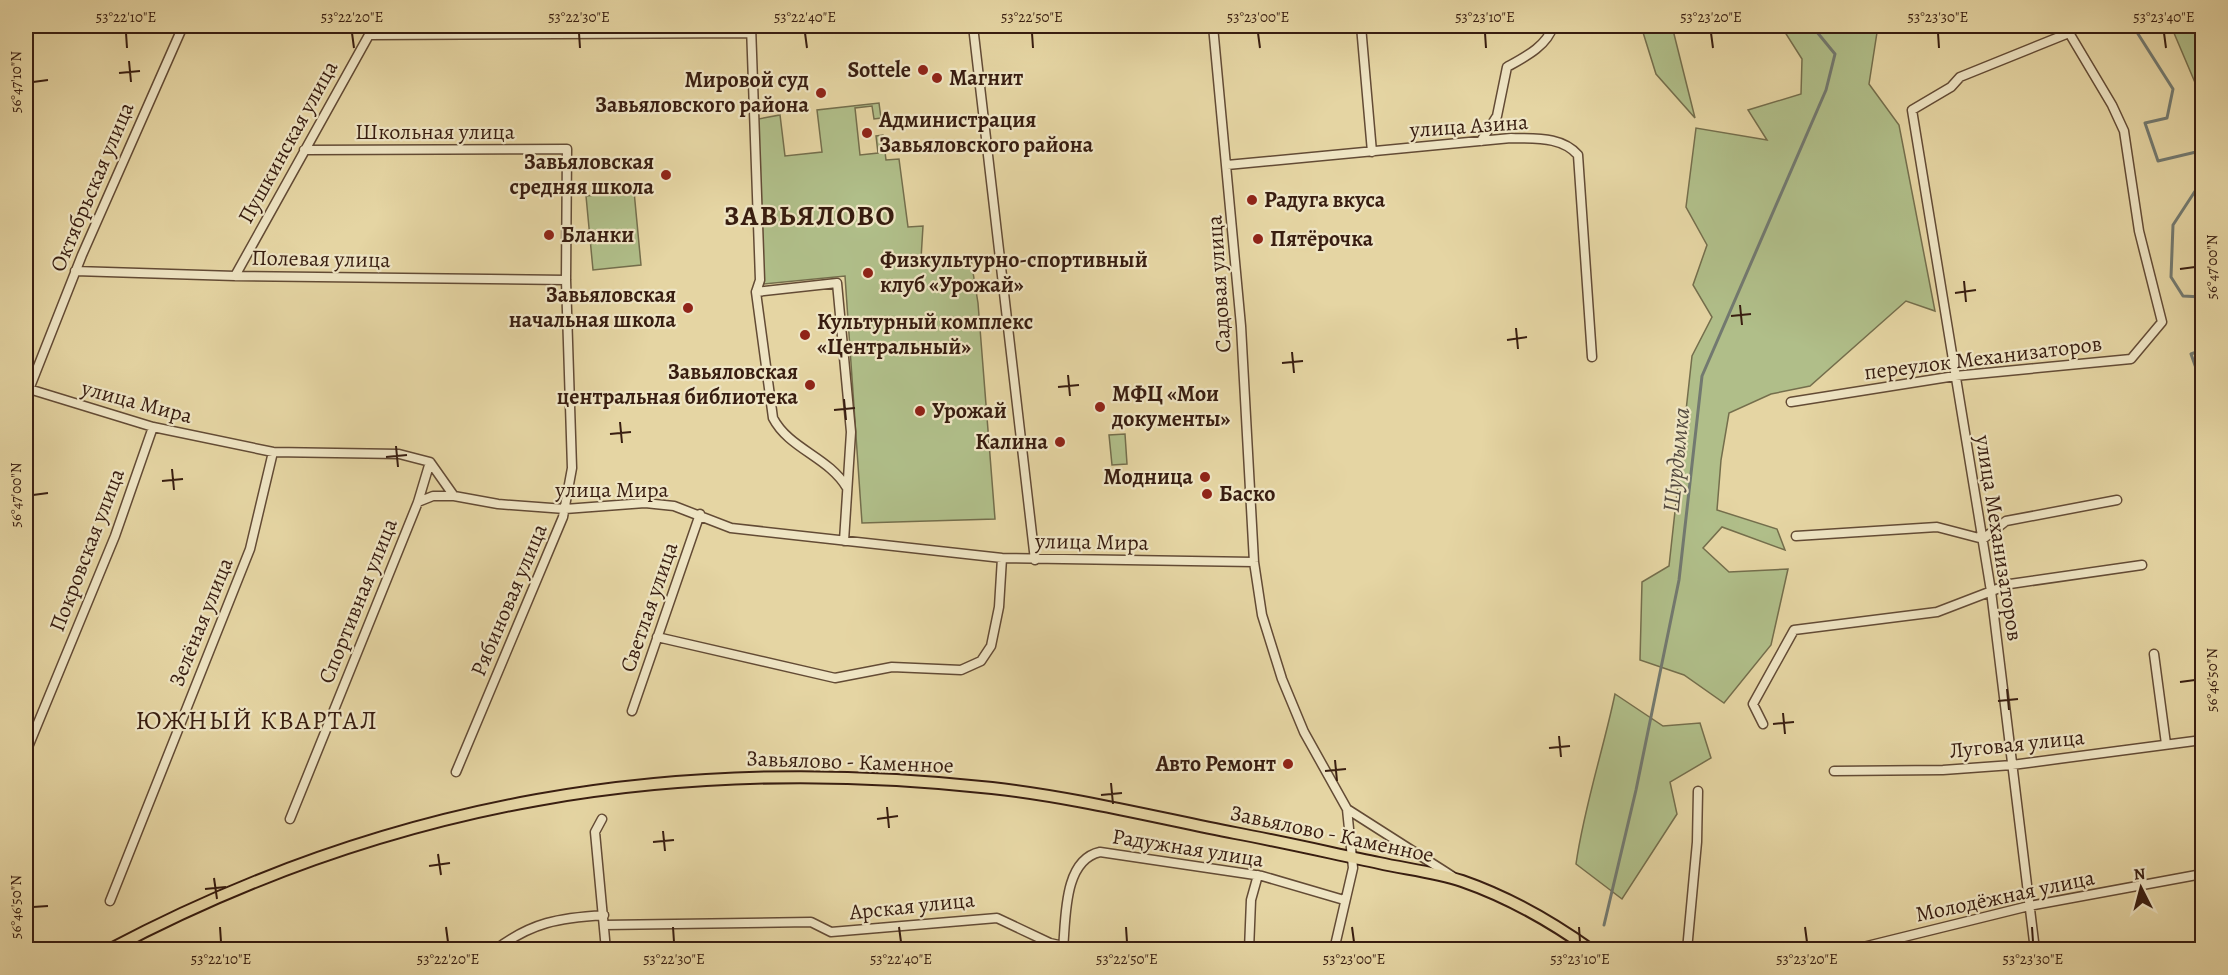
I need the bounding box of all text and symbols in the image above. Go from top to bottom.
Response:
text: 53°22'10"E [96,7,156,27]
text: 53°22'20"E [321,7,383,27]
text: 53°22'30"E [548,7,610,27]
text: 53°22'40"E [774,7,836,27]
text: 53°22'50"E [1001,7,1063,27]
text: 53°23'00"E [1227,7,1289,27]
text: 53°23'10"E [1455,7,1515,27]
text: 53°23'20"E [1680,7,1742,27]
text: 53°23'30"E [1908,7,1968,27]
text: 53°23'40"E [2133,7,2195,27]
text: 56°47'10"N [6,51,26,113]
street label: Пушкинская улица [231,54,346,229]
place label: Sottele [848,55,911,85]
marker: Sottele [916,63,930,77]
place label: Магнит [949,63,1023,93]
place label: Мировой суд Завьяловского района [595,65,810,120]
marker: Магнит [930,71,944,85]
marker: Мировой суд Завьяловского района [814,86,828,100]
street label: Октябрьская улица [43,97,142,276]
place label: Администрация Завьяловского района [878,105,1094,160]
street label: улица Азина [1408,107,1530,145]
street label: Школьная улица [355,117,516,147]
marker: Администрация Завьяловского района [860,126,874,140]
place label: Завьяловская средняя школа [510,147,655,202]
marker: Завьяловская средняя школа [659,168,673,182]
place label: Радуга вкуса [1264,185,1386,215]
marker: Радуга вкуса [1245,193,1259,207]
district label: ЗАВЬЯЛОВО [724,197,896,235]
street label: Садовая улица [1199,213,1239,354]
place label: Бланки [561,220,634,250]
place label: Пятёрочка [1270,224,1374,254]
marker: Бланки [542,228,556,242]
marker: Пятёрочка [1251,232,1265,246]
text: 56°47'00"N [2202,234,2222,299]
street label: Полевая улица [251,243,392,275]
place label: Физкультурно-спортивный клуб «Урожай» [880,245,1148,300]
marker: Физкультурно-спортивный клуб «Урожай» [861,266,875,280]
place label: Завьяловская начальная школа [509,280,677,335]
marker: Завьяловская начальная школа [681,301,695,315]
place label: Культурный комплекс «Центральный» [817,307,1033,362]
marker: Культурный комплекс «Центральный» [798,328,812,342]
street label: переулок Механизаторов [1862,329,2104,387]
place label: Завьяловская центральная библиотека [557,357,799,412]
street label: улица Мира [77,373,197,431]
marker: Завьяловская центральная библиотека [803,378,817,392]
place label: МФЦ «Мои документы» [1111,379,1231,434]
place label: Урожай [932,396,1007,426]
marker: МФЦ «Мои документы» [1093,400,1107,414]
marker: Урожай [913,404,927,418]
water label: Шурдымка [1655,406,1697,514]
place label: Калина [975,427,1049,457]
street label: улица Механизаторов [1968,432,2030,643]
marker: Калина [1053,435,1067,449]
text: 56°47'00"N [6,462,26,527]
place label: Модница [1103,462,1194,492]
street label: Покровская улица [42,463,132,636]
marker: Модница [1198,470,1212,484]
street label: улица Мира [554,475,670,505]
place label: Баско [1219,479,1275,509]
marker: Баско [1200,487,1214,501]
street label: Спортивная улица [311,513,405,688]
street label: Рябиновая улица [463,518,555,681]
street label: улица Мира [1034,526,1150,558]
street label: Светлая улица [613,537,686,676]
street label: Зелёная улица [162,552,241,691]
text: 56°46'50"N [2202,648,2222,712]
district label: ЮЖНЫЙ КВАРТАЛ [136,703,378,738]
street label: Луговая улица [1948,722,2087,766]
street label: Завьялово - Каменное [746,743,954,781]
place label: Авто Ремонт [1155,749,1276,779]
marker: Авто Ремонт [1281,757,1295,771]
street label: Завьялово - Каменное [1227,798,1437,870]
street label: Радужная улица [1110,821,1267,875]
north arrow [2111,858,2171,918]
street label: Молодёжная улица [1913,862,2098,930]
text: N [2133,862,2147,886]
text: 56°46'50"N [6,875,26,939]
street label: Арская улица [847,884,977,928]
text: 53°22'10"E [191,949,251,969]
text: 53°22'20"E [417,949,479,969]
text: 53°22'30"E [643,949,705,969]
text: 53°22'40"E [870,949,932,969]
text: 53°22'50"E [1096,949,1158,969]
text: 53°23'00"E [1323,949,1385,969]
text: 53°23'10"E [1550,949,1610,969]
text: 53°23'20"E [1776,949,1838,969]
text: 53°23'30"E [2003,949,2063,969]

